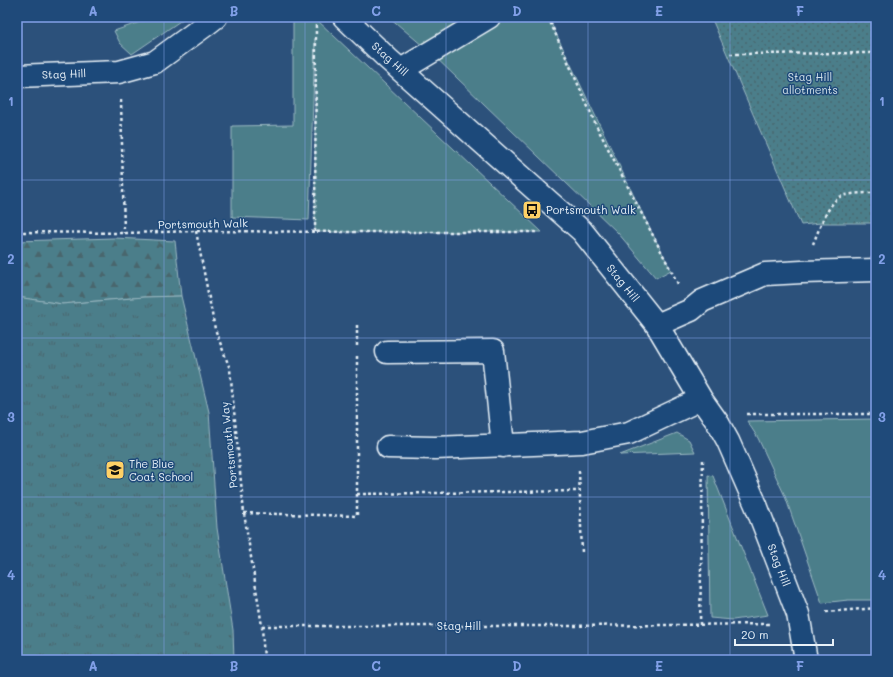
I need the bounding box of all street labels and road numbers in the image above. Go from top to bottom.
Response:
street label: Stag Hill [369,38,412,79]
street label: Stag Hill [41,65,86,82]
street label: Portsmouth Walk [158,215,248,232]
street label: Stag Hill [604,261,643,305]
street label: Portsmouth Way [216,401,241,489]
street label: Stag Hill [764,541,794,588]
street label: Stag Hill [437,618,481,633]

